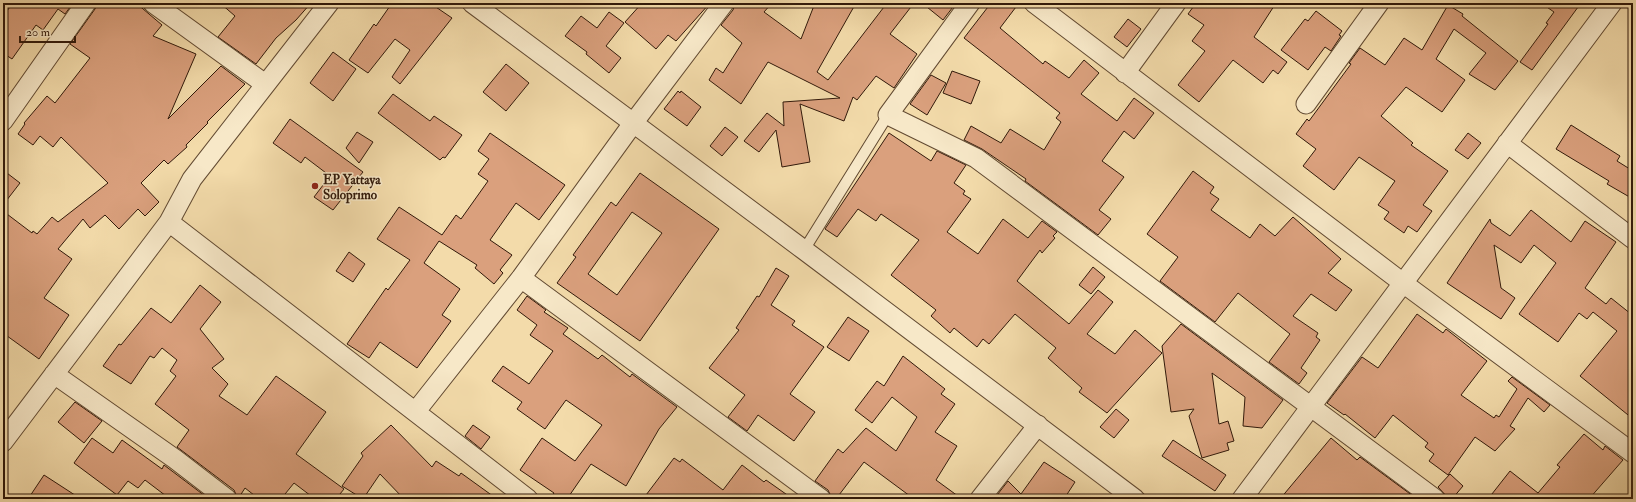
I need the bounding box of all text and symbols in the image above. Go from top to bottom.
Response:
scale bar [20,18,75,44]
text: 20 m [26,25,51,40]
place label: EP Yattaya Soloprimo [323,172,381,204]
marker: EP Yattaya Soloprimo [310,181,320,191]

